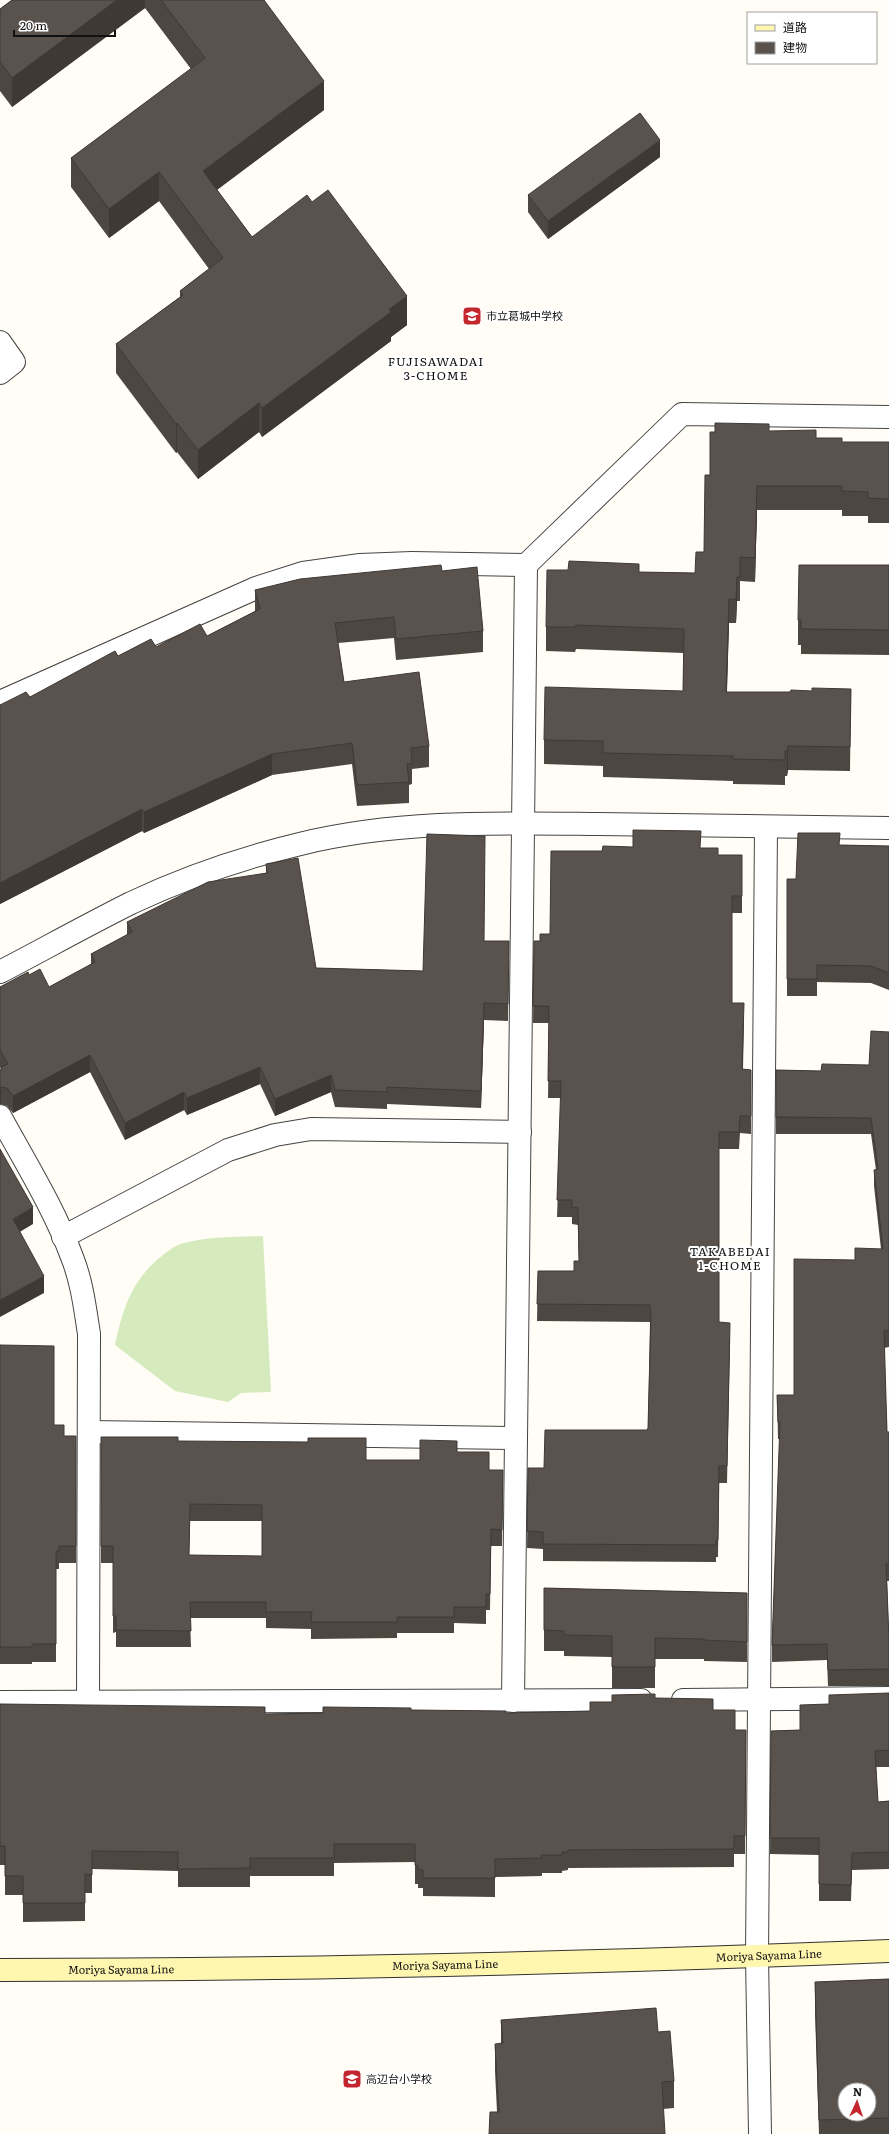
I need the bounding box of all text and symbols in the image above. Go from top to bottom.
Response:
scale bar [14,12,115,38]
legend [747,12,877,64]
text: 20 m [20,16,47,34]
text: 道路 [783,18,807,36]
text: 建物 [783,38,807,56]
school or university icon: 市立葛城中学校 [461,305,483,327]
place label: 市立葛城中学校 [486,307,563,323]
district label: FUJISAWADAI 3-CHOME [388,352,484,384]
district label: TAKABEDAI 1-CHOME [689,1242,771,1274]
street label: Moriya Sayama Line [715,1945,822,1964]
street label: Moriya Sayama Line [392,1955,499,1973]
street label: Moriya Sayama Line [68,1960,175,1977]
school or university icon: 高辺台小学校 [341,2068,363,2090]
place label: 高辺台小学校 [366,2070,432,2086]
north arrow [837,2082,877,2122]
text: N [853,2083,863,2099]

